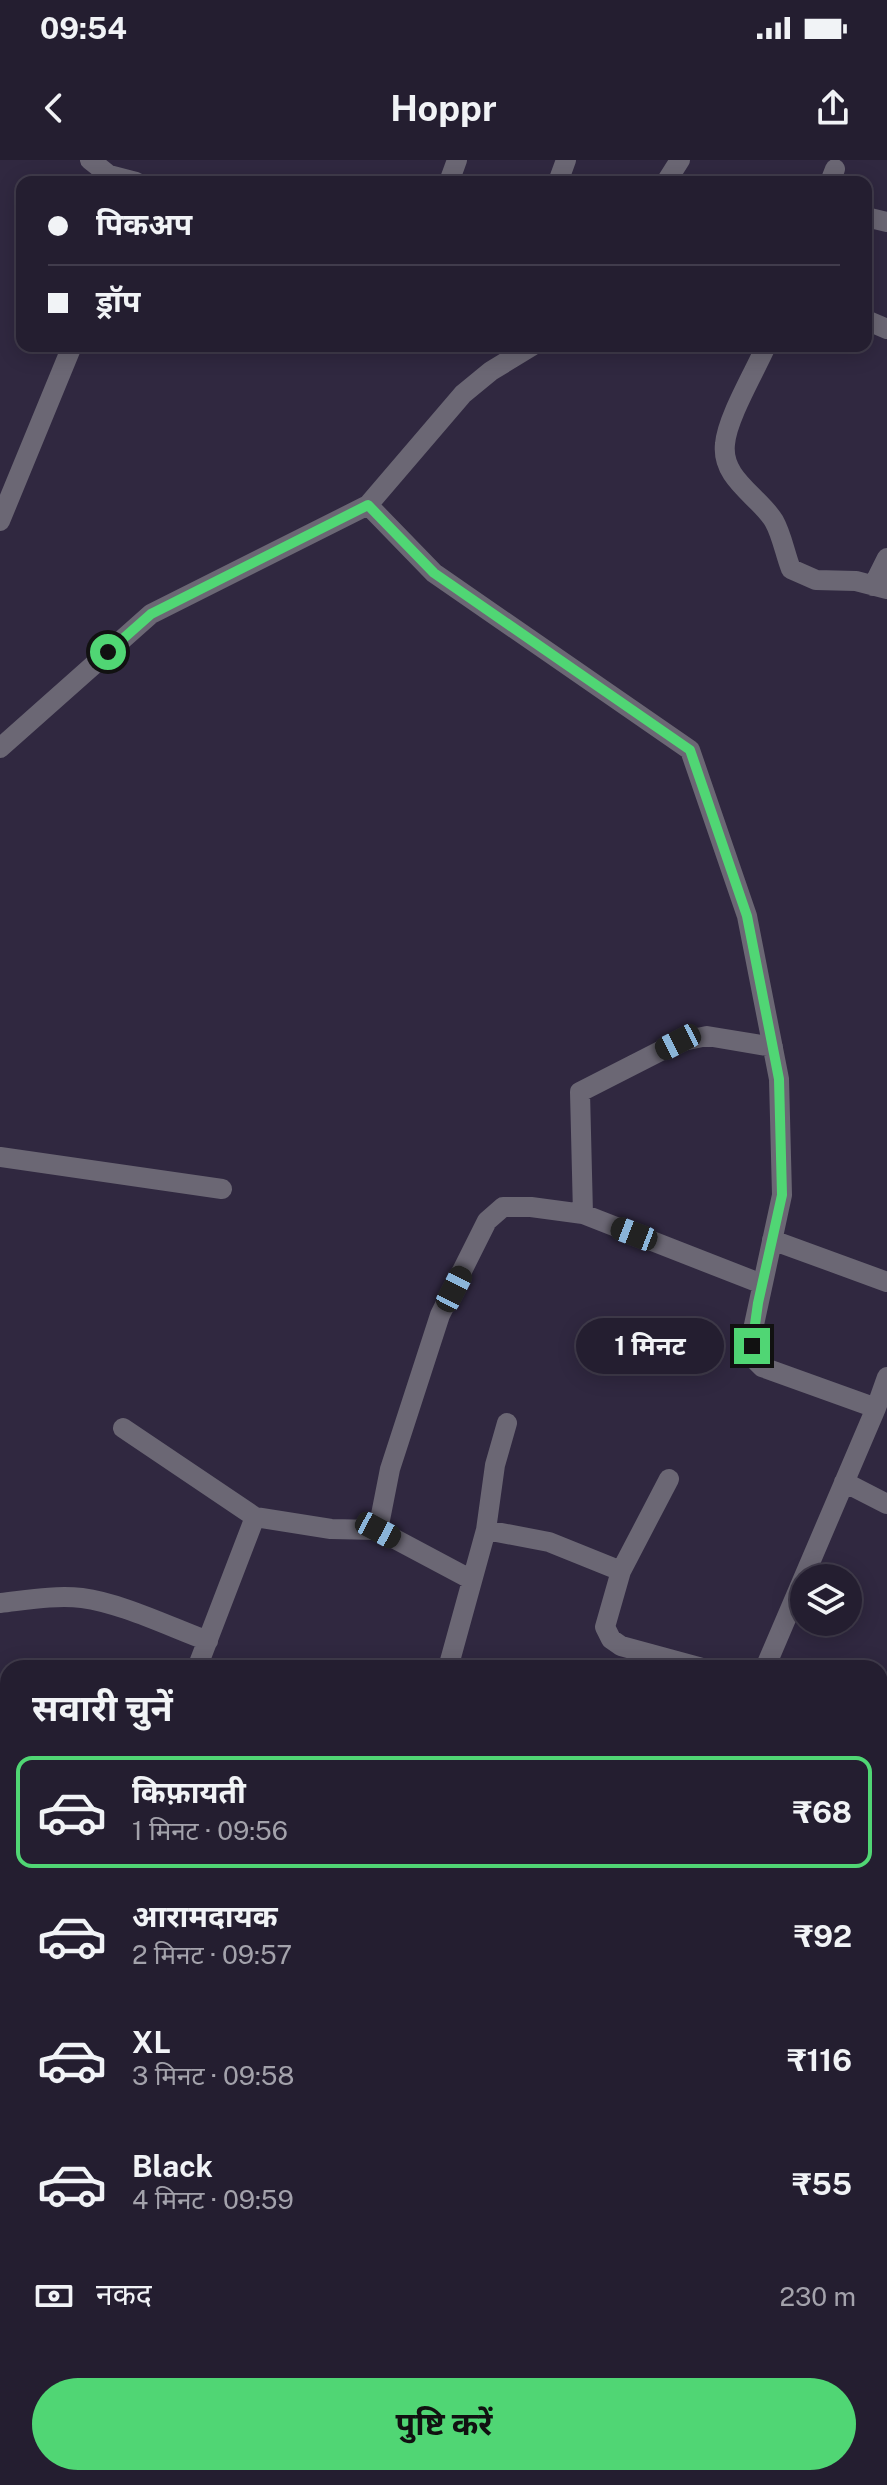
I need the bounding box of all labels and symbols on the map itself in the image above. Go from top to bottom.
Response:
route start [90,634,126,670]
car [651,1020,705,1064]
car [607,1214,661,1254]
car [432,1262,476,1316]
callout: 1 मिनट [576,1318,724,1374]
route end [734,1328,770,1364]
car [351,1508,405,1552]

